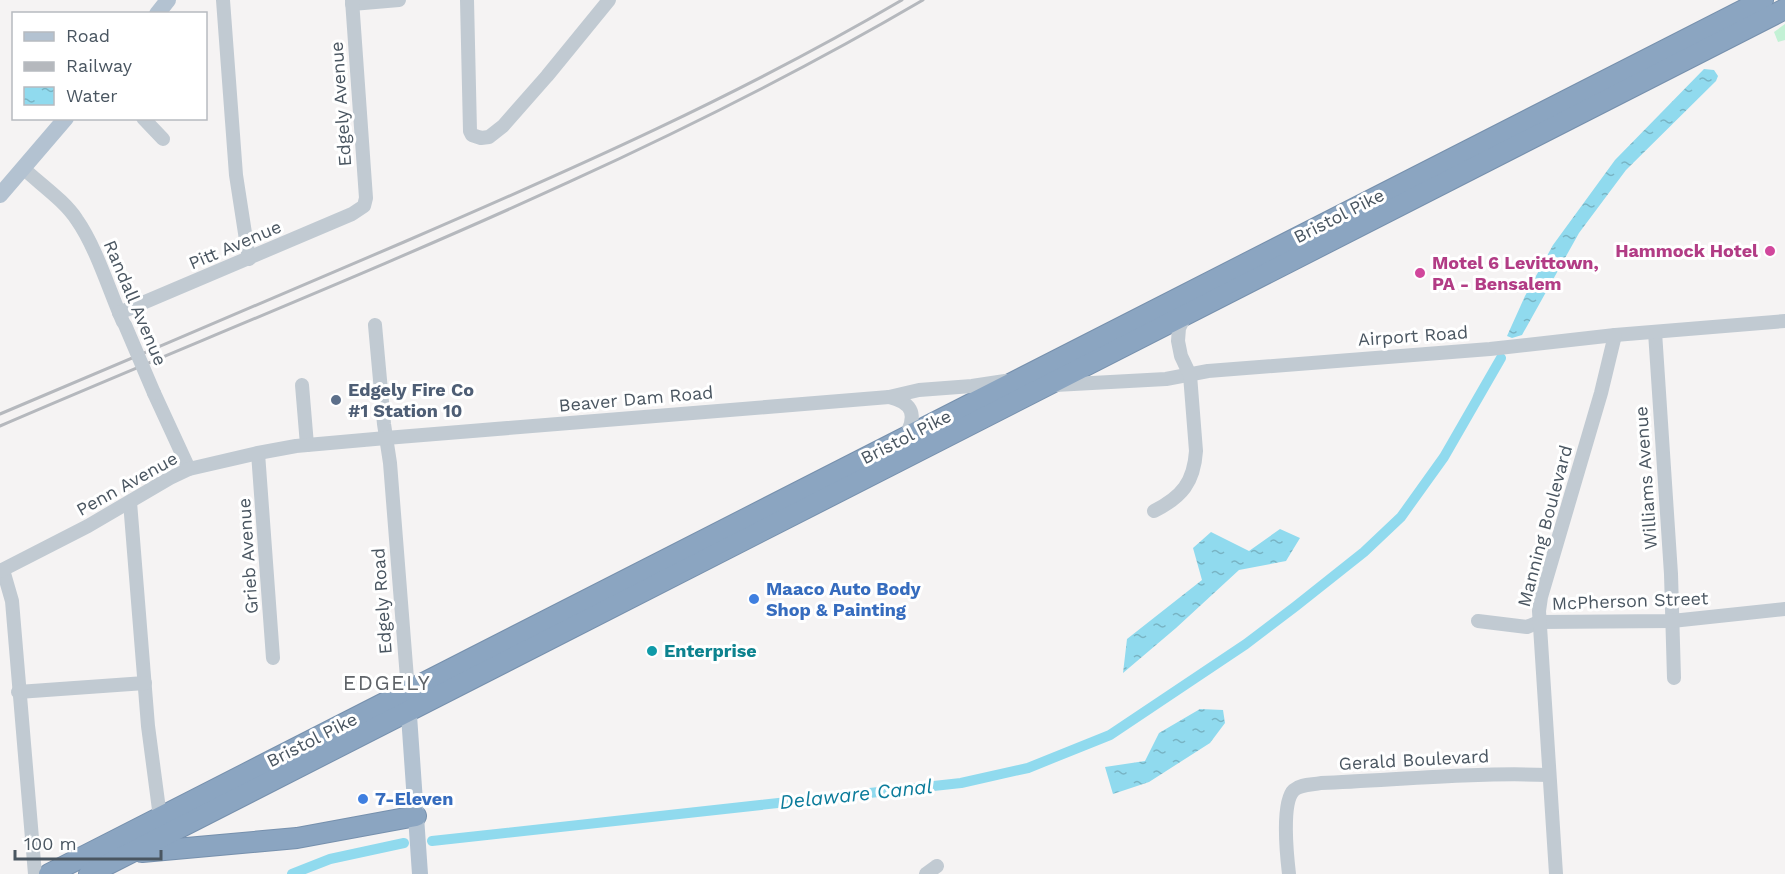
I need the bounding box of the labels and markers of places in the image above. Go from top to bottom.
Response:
place label: Hammock Hotel [1615,240,1758,261]
marker: Hammock Hotel [1763,244,1777,258]
place label: Motel 6 Levittown, PA - Bensalem [1432,252,1599,294]
marker: Motel 6 Levittown, PA - Bensalem [1413,266,1427,280]
place label: Edgely Fire Co #1 Station 10 [348,379,474,421]
marker: Edgely Fire Co #1 Station 10 [329,393,343,407]
place label: Maaco Auto Body Shop & Painting [766,578,922,620]
marker: Maaco Auto Body Shop & Painting [747,592,761,606]
place label: Enterprise [664,640,757,661]
marker: Enterprise [645,644,659,658]
place label: 7-Eleven [375,788,453,809]
marker: 7-Eleven [356,792,370,806]

